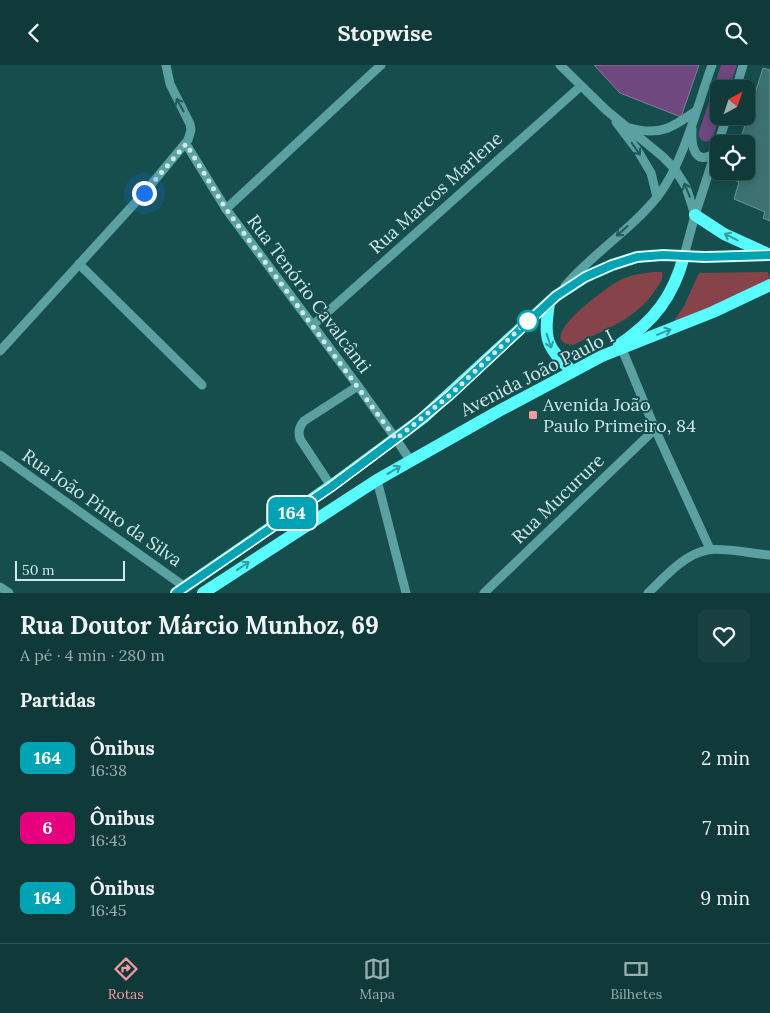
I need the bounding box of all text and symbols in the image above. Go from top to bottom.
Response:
icon: back [20,19,48,47]
text: Stopwise [337,19,433,47]
icon: search [722,19,750,47]
north arrow [710,80,755,125]
map controls [710,80,755,180]
one-way arrow [175,98,184,113]
street label: Rua Marcos Marlene [364,127,507,259]
button: locate [710,135,755,180]
one-way arrow [631,141,641,155]
your location [132,181,157,206]
one-way arrow [682,183,691,198]
street label: Rua Tenório Cavalcânti [242,210,376,377]
one-way arrow [616,225,629,236]
one-way arrow [724,232,739,241]
unlabelled marker [517,310,539,332]
street label: Avenida João Paulo I [455,324,617,422]
one-way arrow [656,327,671,336]
one-way arrow [545,333,555,349]
place label: Avenida João Paulo Primeiro, 84 [542,393,696,437]
marker: Avenida João Paulo Primeiro, 84 [527,409,539,421]
street label: Rua João Pinto da Silva [18,444,187,571]
street label: Rua Mucurure [507,449,609,548]
one-way arrow [386,465,400,475]
line badge: 164 [263,497,321,529]
text: 164 [278,501,306,524]
scale bar [15,558,125,581]
text: 50 m [22,561,55,579]
one-way arrow [236,561,250,571]
text: Rua Doutor Márcio Munhoz, 69 [20,610,379,641]
button: heart [698,610,750,662]
text: A pé · 4 min · 280 m [20,645,165,665]
text: Partidas [20,688,96,712]
text: Ônibus [90,736,155,760]
text: 164 [34,746,61,769]
text: 2 min [701,746,750,770]
text: 16:38 [90,760,127,780]
text: Ônibus [90,806,155,830]
text: 6 [42,816,53,839]
text: 7 min [702,816,750,840]
text: 16:43 [90,830,127,850]
text: Ônibus [90,876,155,900]
text: 164 [34,886,61,909]
text: 9 min [700,886,750,910]
text: 16:45 [90,900,126,920]
tab: Rotas [108,955,144,1003]
tab: Mapa [359,955,395,1003]
tab: Bilhetes [611,955,662,1003]

